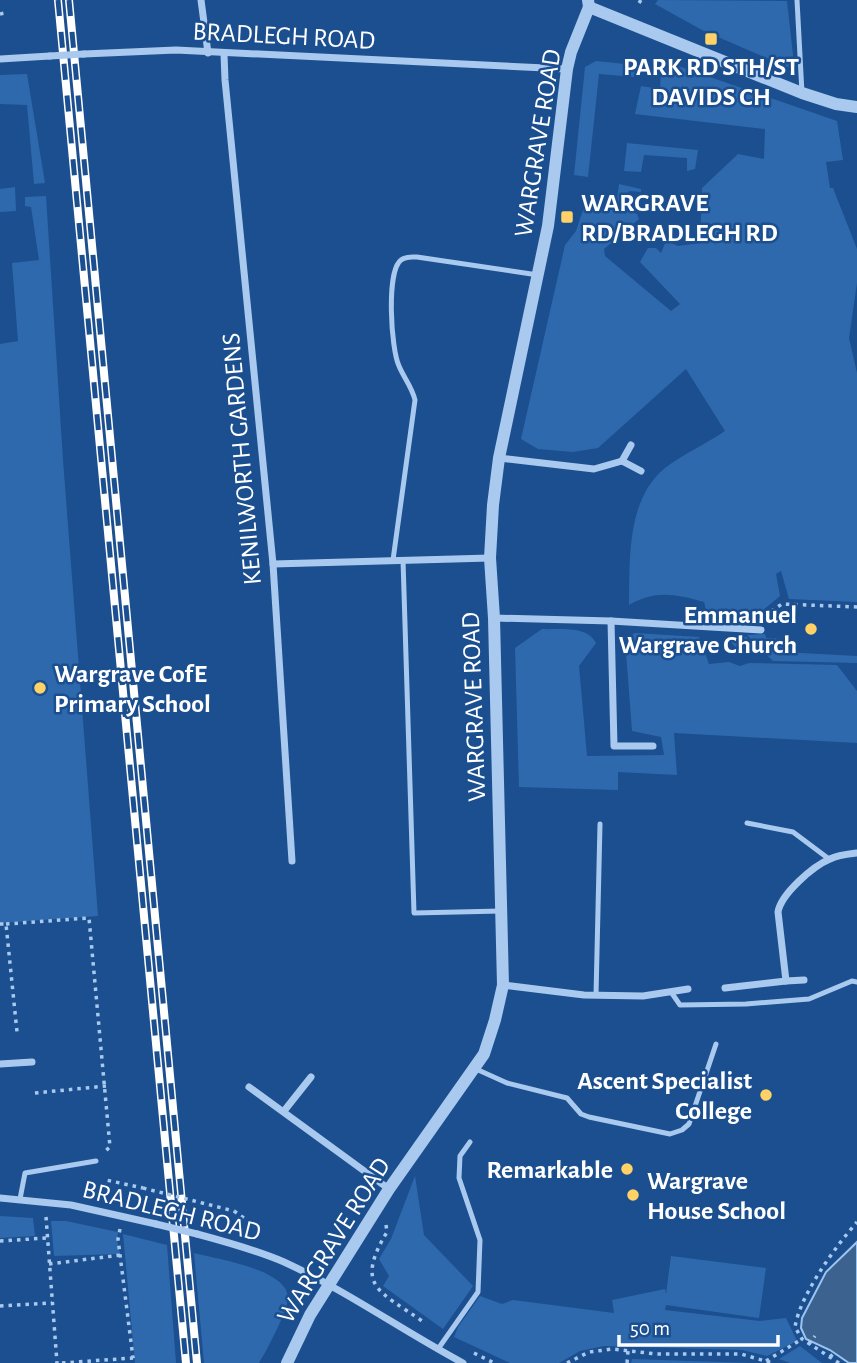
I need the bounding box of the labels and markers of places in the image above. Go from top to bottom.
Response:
marker: PARK RD STH/ST DAVIDS CH [703,31,719,47]
place label: PARK RD STH/ST DAVIDS CH [623,54,799,110]
place label: WARGRAVE RD/BRADLEGH RD [581,190,778,246]
marker: WARGRAVE RD/BRADLEGH RD [559,209,575,225]
place label: Emmanuel Wargrave Church [619,602,797,658]
marker: Emmanuel Wargrave Church [803,621,819,637]
place label: Wargrave CofE Primary School [54,661,211,717]
marker: Wargrave CofE Primary School [32,680,48,696]
place label: Ascent Specialist College [577,1068,752,1124]
marker: Ascent Specialist College [758,1087,774,1103]
place label: Remarkable [486,1157,613,1183]
marker: Remarkable [619,1161,635,1177]
place label: Wargrave House School [647,1168,786,1224]
marker: Wargrave House School [625,1187,641,1203]

